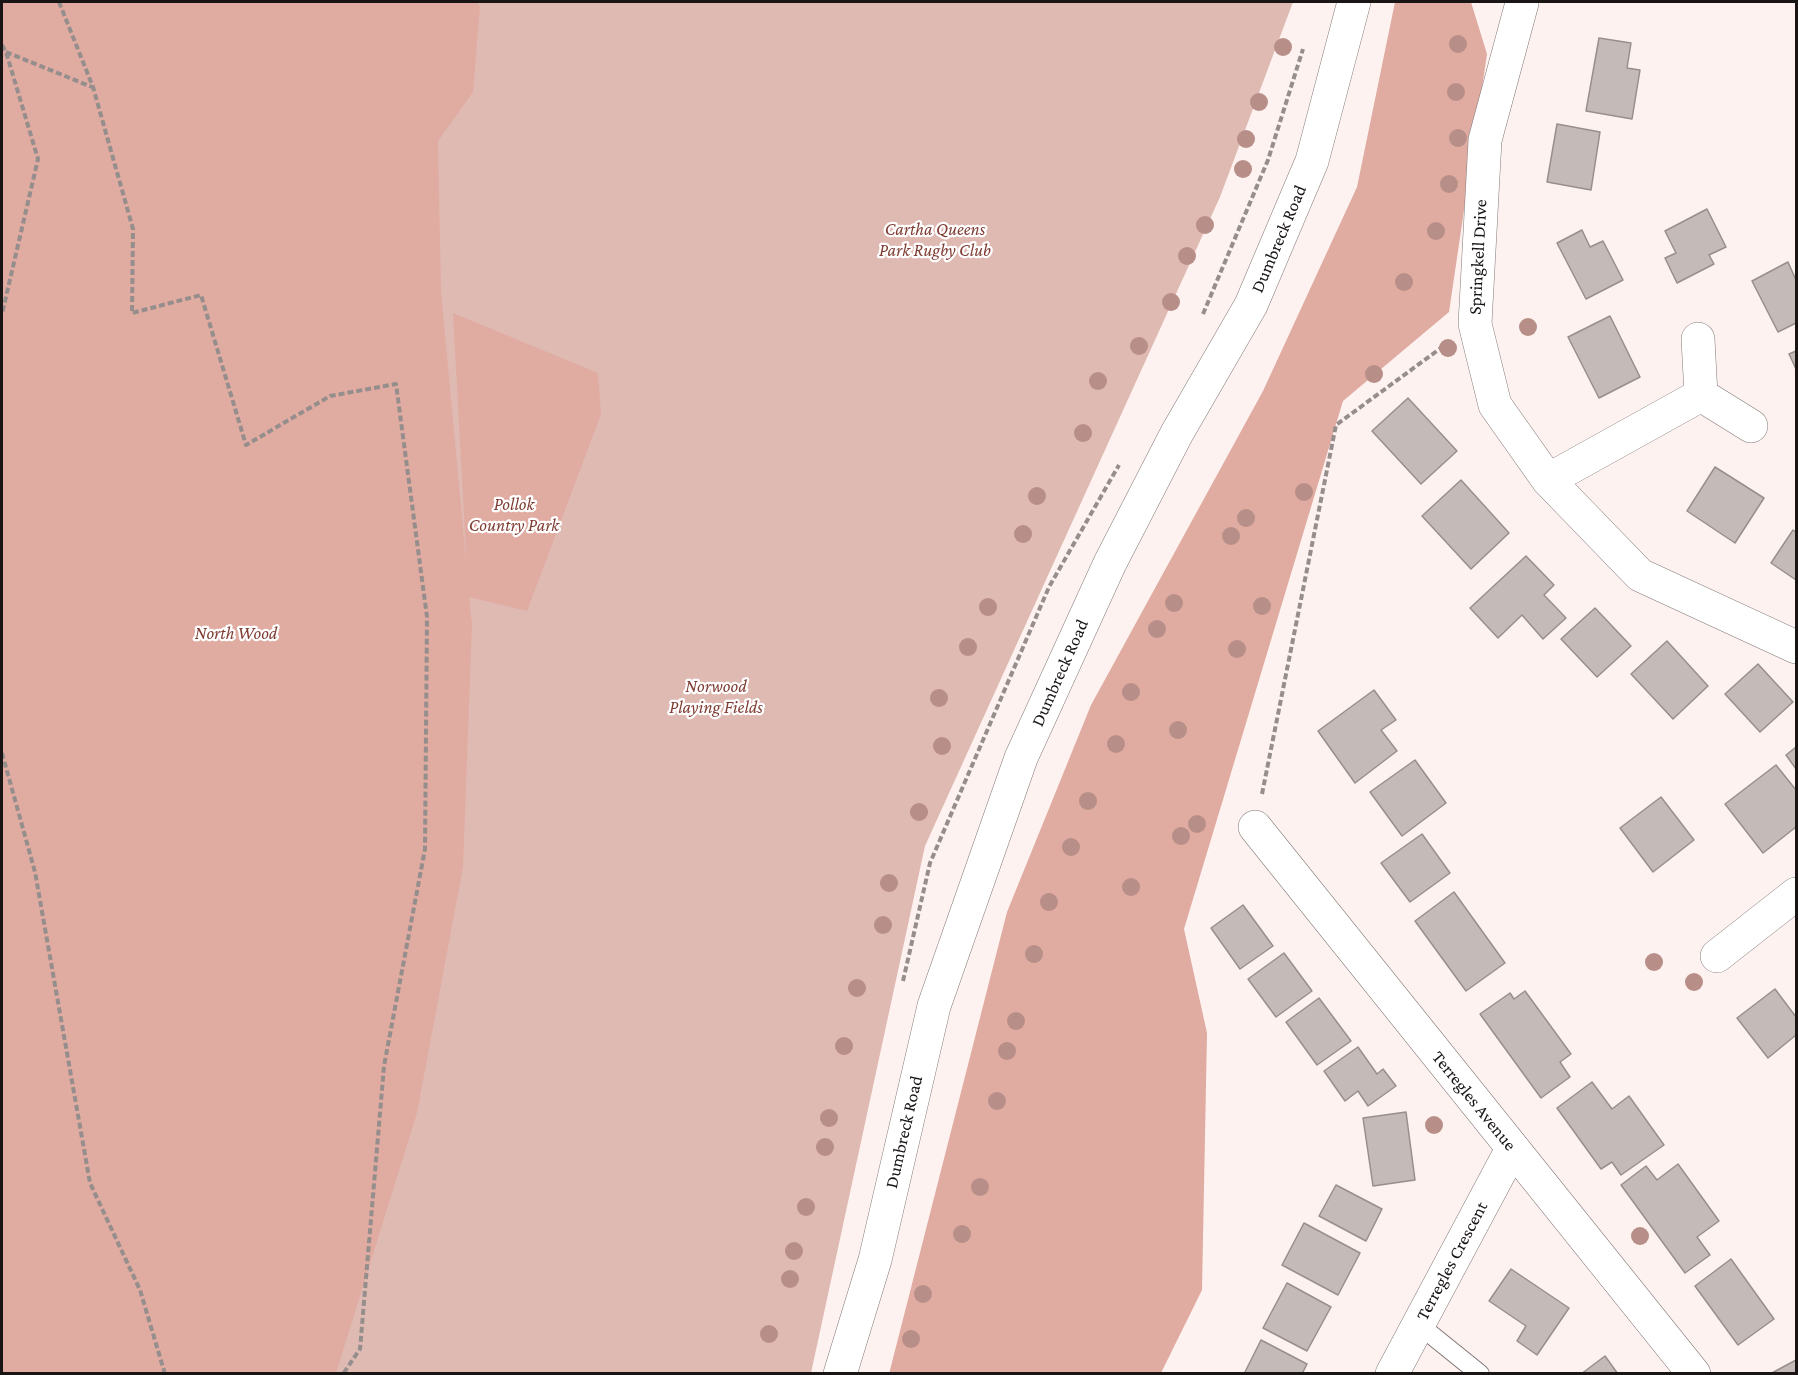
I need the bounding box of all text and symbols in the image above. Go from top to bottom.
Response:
street label: Dumbreck Road [1247,182,1311,296]
street label: Springkell Drive [1464,199,1492,315]
park label: Cartha Queens Park Rugby Club [879,218,991,260]
park label: Pollok Country Park [469,493,559,536]
street label: Dumbreck Road [1027,616,1093,730]
park label: North Wood [195,622,277,644]
park label: Norwood Playing Fields [669,675,763,718]
street label: Terregles Avenue [1427,1047,1521,1155]
street label: Dumbreck Road [881,1074,927,1190]
street label: Terregles Crescent [1412,1198,1492,1324]

